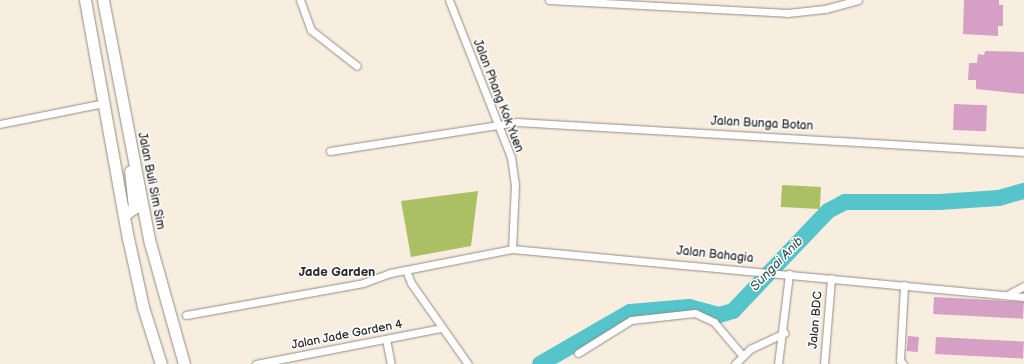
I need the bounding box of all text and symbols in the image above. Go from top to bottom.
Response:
street label: Jalan Phang Kok Yuen [470,37,526,155]
street label: Jalan Bunga Botan [710,114,814,134]
street label: Jalan Buli Sim Sim [134,131,168,231]
water label: Sungai Anib [747,234,807,294]
street label: Jalan Bahagia [676,244,754,266]
district label: Jade Garden [299,264,375,280]
street label: Jalan BDC [806,291,826,349]
street label: Jalan Jade Garden 4 [290,317,404,353]

